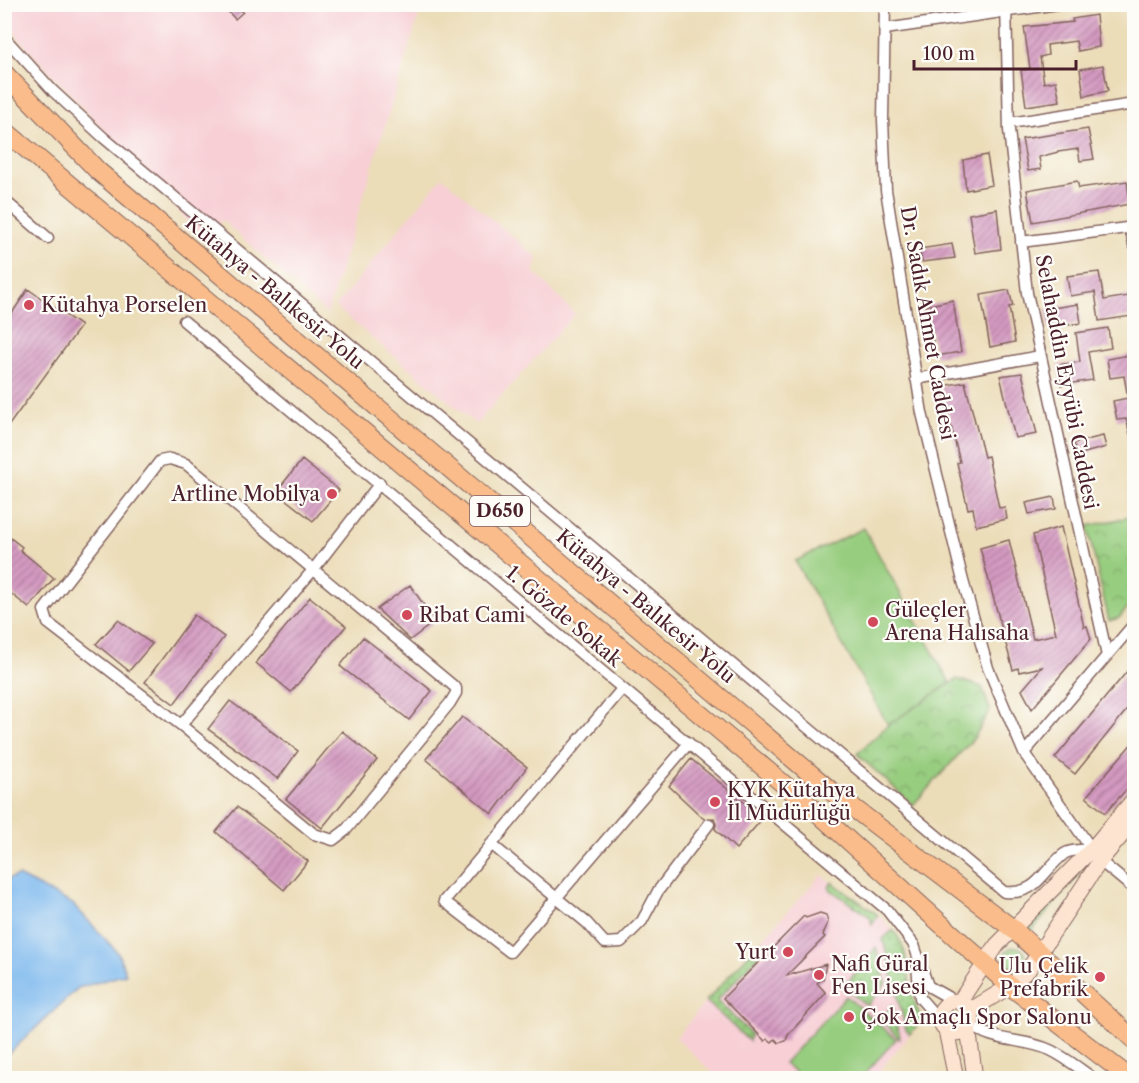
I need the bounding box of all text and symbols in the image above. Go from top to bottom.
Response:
scale bar [914,33,1076,71]
text: 100 m [923,43,975,65]
street label: Dr. Sadık Ahmet Caddesi [896,204,960,442]
street label: Kütahya - Balıkesir Yolu [181,210,369,374]
street label: Selahaddin Eyyübi Caddesi [1031,253,1103,511]
place label: Kütahya Porselen [41,293,208,317]
marker: Kütahya Porselen [22,298,36,312]
place label: Artline Mobilya [171,482,320,506]
marker: Artline Mobilya [325,487,339,501]
road number: D650 [470,496,530,526]
street label: Kütahya - Balıkesir Yolu [552,524,740,688]
street label: 1. Gözde Sokak [501,561,628,672]
place label: Güleçler Arena Halısaha [884,598,1030,645]
place label: Ribat Cami [419,603,525,627]
marker: Ribat Cami [400,608,414,622]
marker: Güleçler Arena Halısaha [866,615,880,629]
place label: KYK Kütahya İl Müdürlüğü [727,778,856,825]
marker: KYK Kütahya İl Müdürlüğü [708,795,722,809]
place label: Yurt [735,940,776,964]
marker: Yurt [781,945,795,959]
place label: Nafi Güral Fen Lisesi [831,952,929,999]
place label: Ulu Çelik Prefabrik [999,954,1089,1001]
marker: Nafi Güral Fen Lisesi [812,968,826,982]
marker: Ulu Çelik Prefabrik [1093,970,1107,984]
place label: Çok Amaçlı Spor Salonu [861,1005,1092,1029]
marker: Çok Amaçlı Spor Salonu [842,1010,856,1024]

